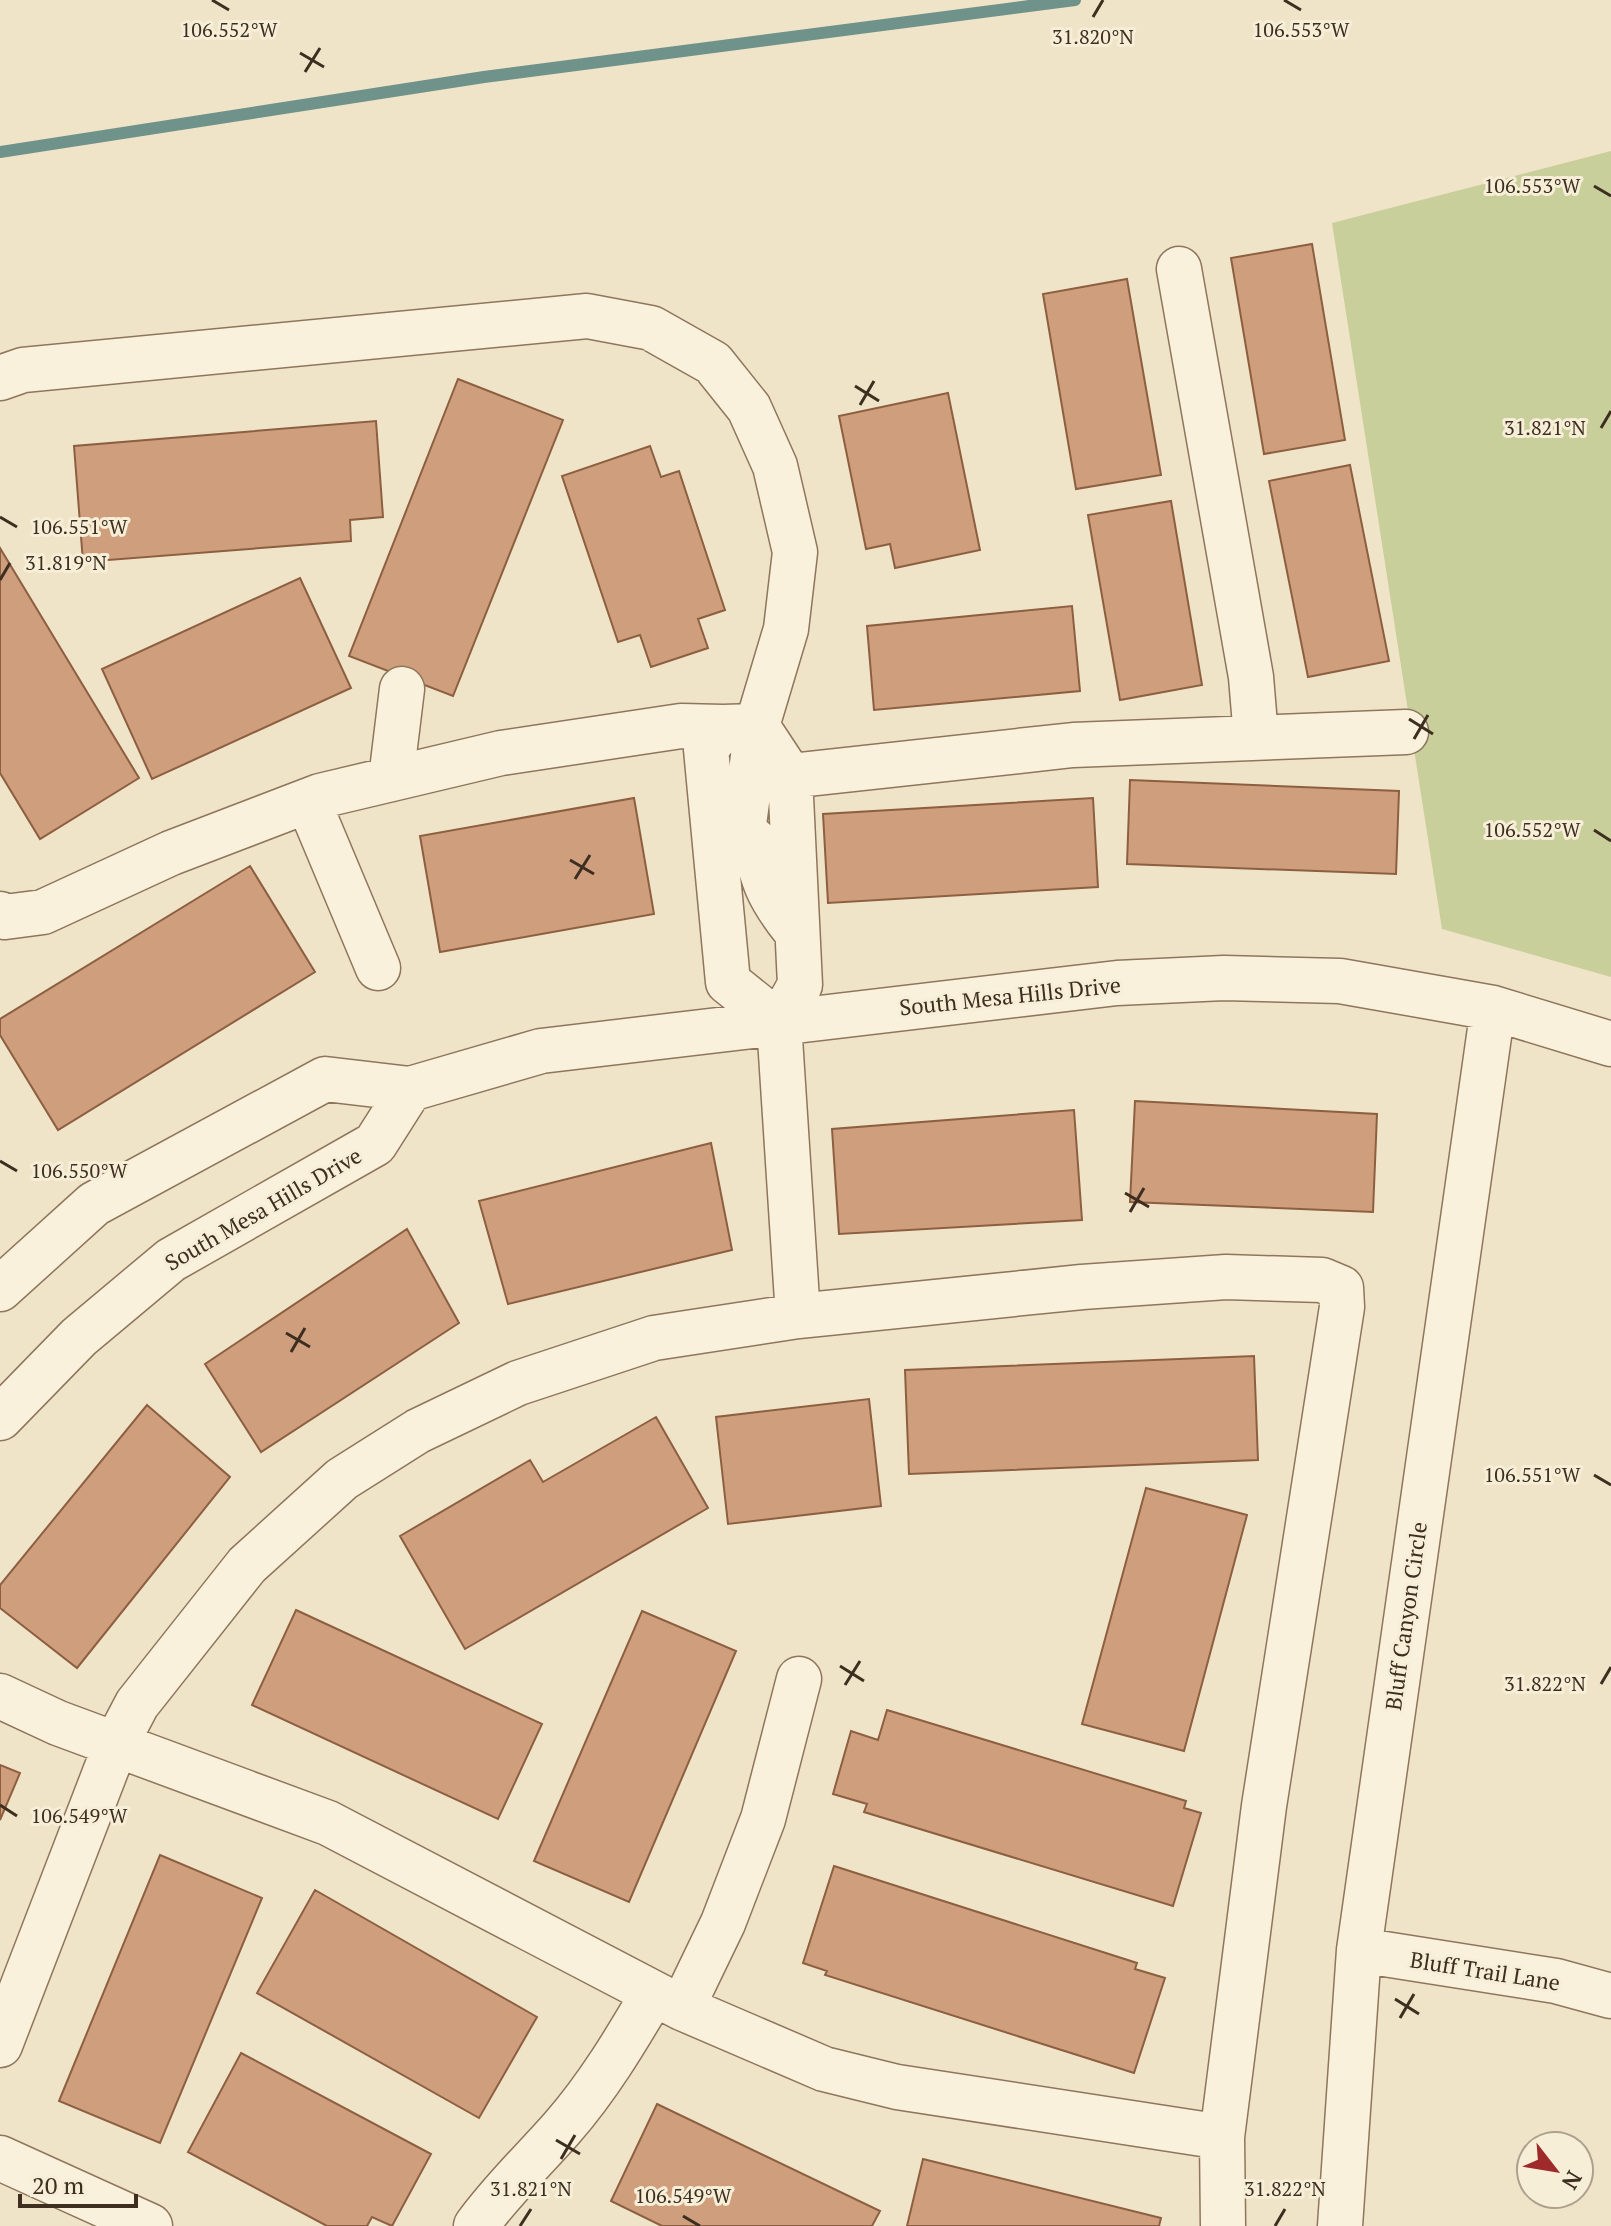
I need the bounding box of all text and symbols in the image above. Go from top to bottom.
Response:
text: 106.552°W [181,16,278,43]
text: 106.553°W [1253,16,1350,43]
text: 31.820°N [1052,23,1134,50]
text: 106.553°W [1484,172,1581,199]
text: 31.821°N [1504,414,1586,441]
text: 106.551°W [31,513,128,540]
text: 31.819°N [25,549,107,576]
text: 106.552°W [1484,816,1581,843]
street label: South Mesa Hills Drive [898,969,1122,1022]
street label: South Mesa Hills Drive [159,1140,366,1277]
text: 106.550°W [31,1157,128,1184]
text: 106.551°W [1484,1461,1581,1488]
street label: Bluff Canyon Circle [1378,1520,1433,1712]
text: 31.822°N [1504,1670,1586,1697]
text: 106.549°W [31,1802,128,1829]
street label: Bluff Trail Lane [1408,1944,1562,1997]
north arrow [1515,2130,1595,2210]
scale bar [20,2158,136,2208]
text: N [1556,2166,1589,2195]
text: 20 m [32,2169,84,2201]
text: 31.821°N [490,2175,572,2202]
text: 31.822°N [1244,2175,1326,2202]
text: 106.549°W [635,2182,732,2209]

